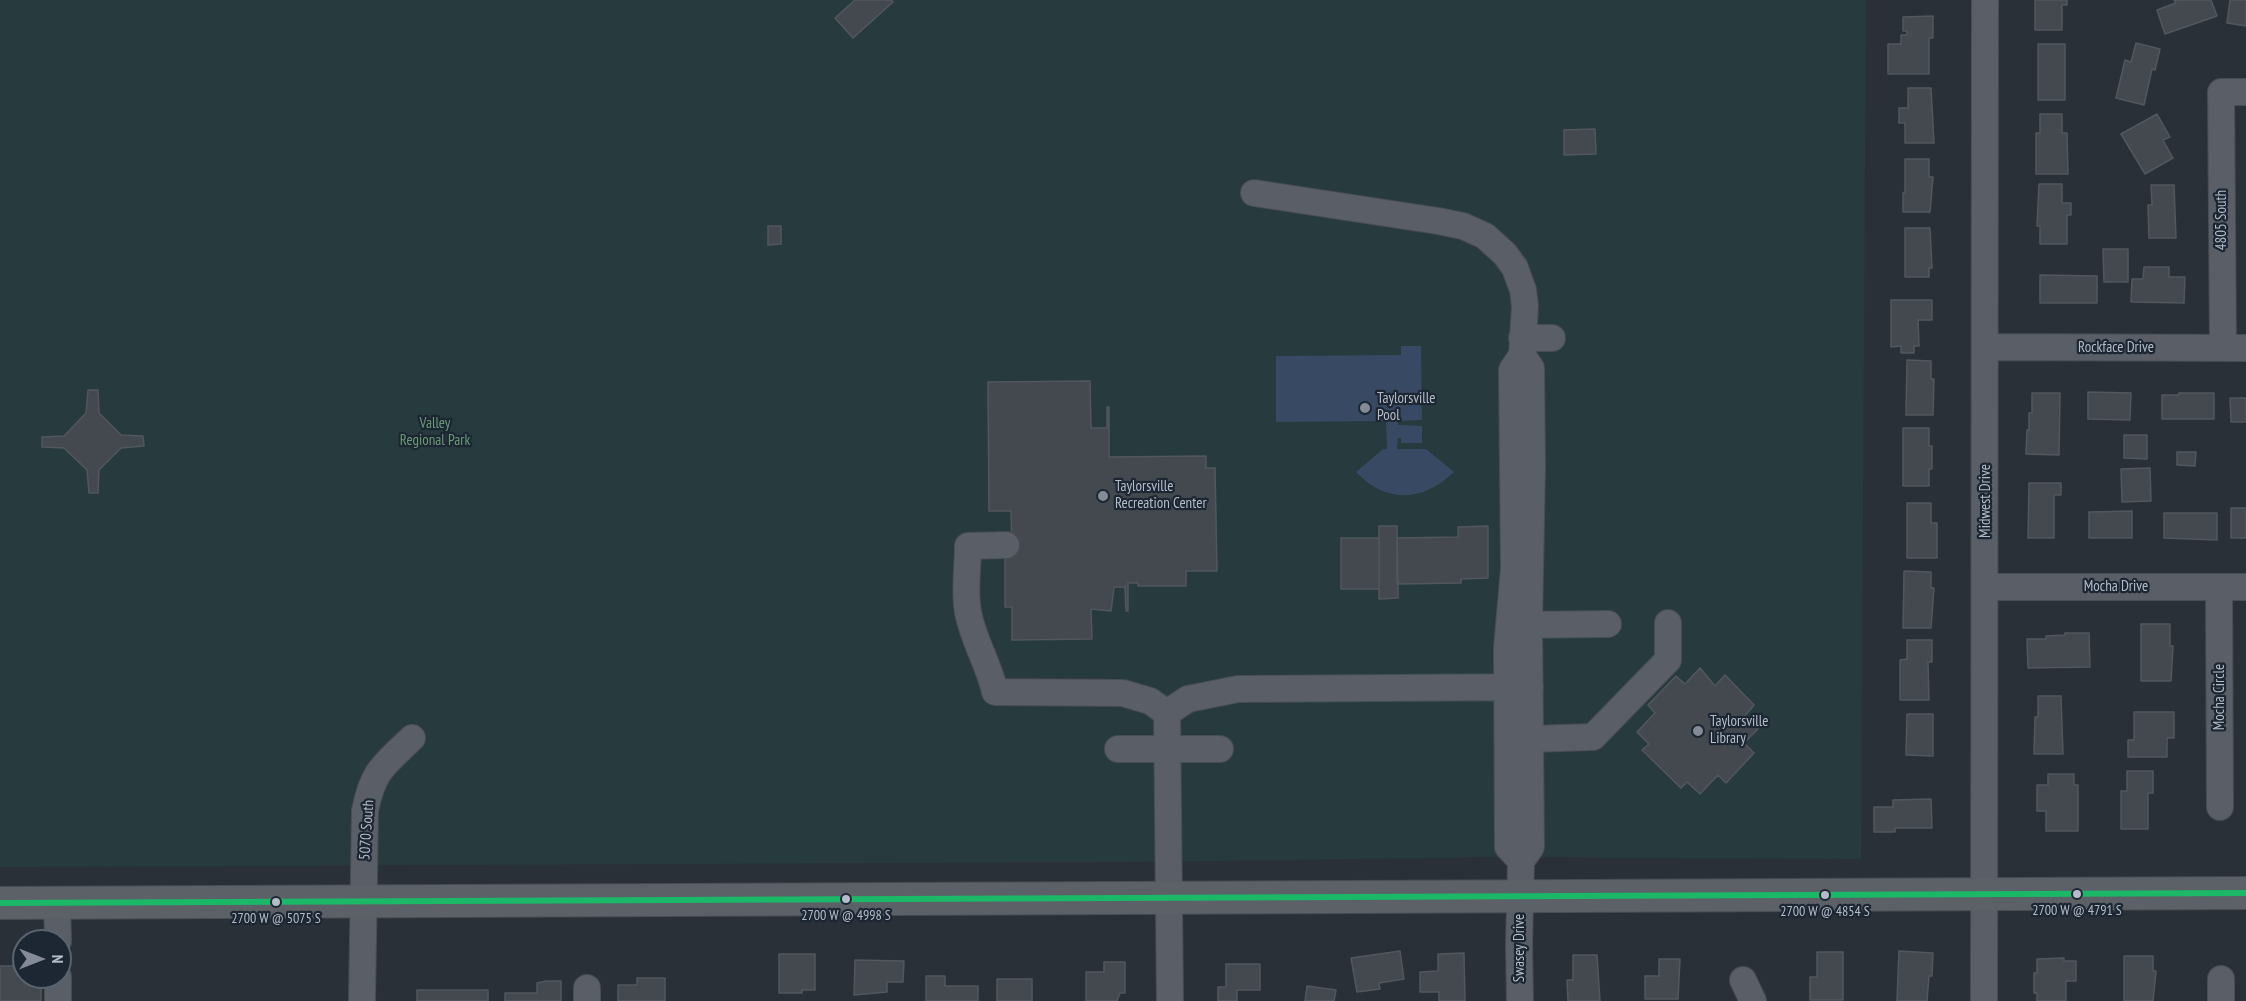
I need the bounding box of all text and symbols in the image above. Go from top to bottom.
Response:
street label: 4805 South [2213,190,2231,250]
street label: Rockface Drive [2078,339,2154,357]
place label: Taylorsville Pool [1377,390,1435,425]
marker: Taylorsville Pool [1358,401,1372,415]
park label: Valley Regional Park [400,415,470,450]
street label: Midwest Drive [1977,464,1995,538]
place label: Taylorsville Recreation Center [1115,478,1206,513]
marker: Taylorsville Recreation Center [1096,489,1110,503]
street label: Mocha Drive [2084,578,2148,596]
street label: Mocha Circle [2211,664,2229,730]
place label: Taylorsville Library [1710,713,1768,748]
marker: Taylorsville Library [1691,724,1705,738]
street label: 5070 South [356,799,378,861]
marker: 2700 W @ 4791 S [2071,888,2083,900]
marker: 2700 W @ 4854 S [1819,889,1831,901]
marker: 2700 W @ 4998 S [840,893,852,905]
marker: 2700 W @ 5075 S [270,896,282,908]
place label: 2700 W @ 4791 S [2032,903,2122,919]
place label: 2700 W @ 4854 S [1780,904,1870,920]
place label: 2700 W @ 4998 S [801,908,891,924]
place label: 2700 W @ 5075 S [231,911,321,927]
street label: Swasey Drive [1511,914,1529,982]
north arrow [12,929,72,989]
text: N [48,955,68,963]

